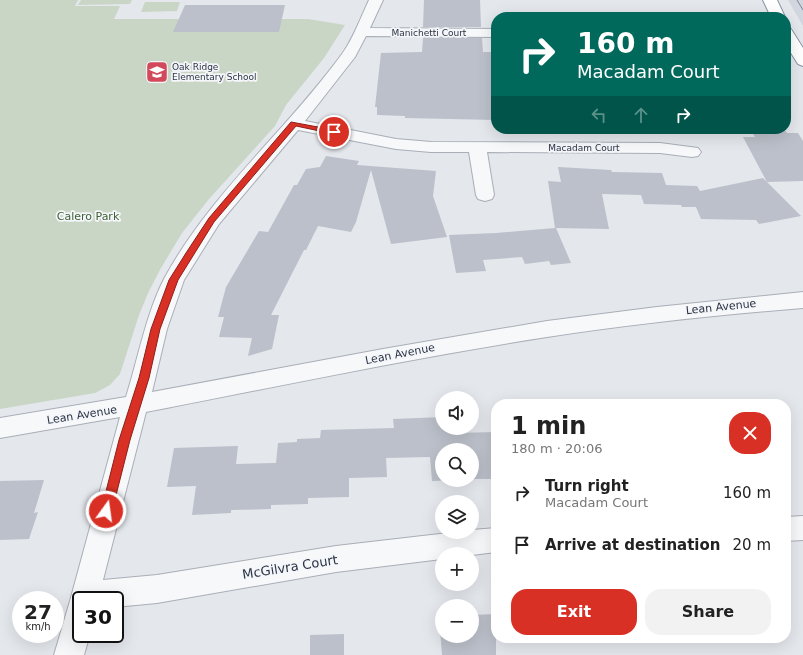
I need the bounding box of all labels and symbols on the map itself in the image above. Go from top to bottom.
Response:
street label: Manichetti Court [392,28,467,38]
school or university icon: Oak Ridge Elementary School [144,59,170,85]
place label: Oak Ridge Elementary School [172,62,257,82]
pin [317,115,351,149]
street label: Macadam Court [548,143,620,153]
park label: Calero Park [57,210,120,223]
street label: Lean Avenue [685,297,757,317]
street label: Lean Avenue [364,341,436,367]
street label: Lean Avenue [46,403,118,427]
position arrow [85,490,127,532]
street label: McGilvra Court [241,552,339,582]
speed limit sign: 30 [72,591,124,643]

